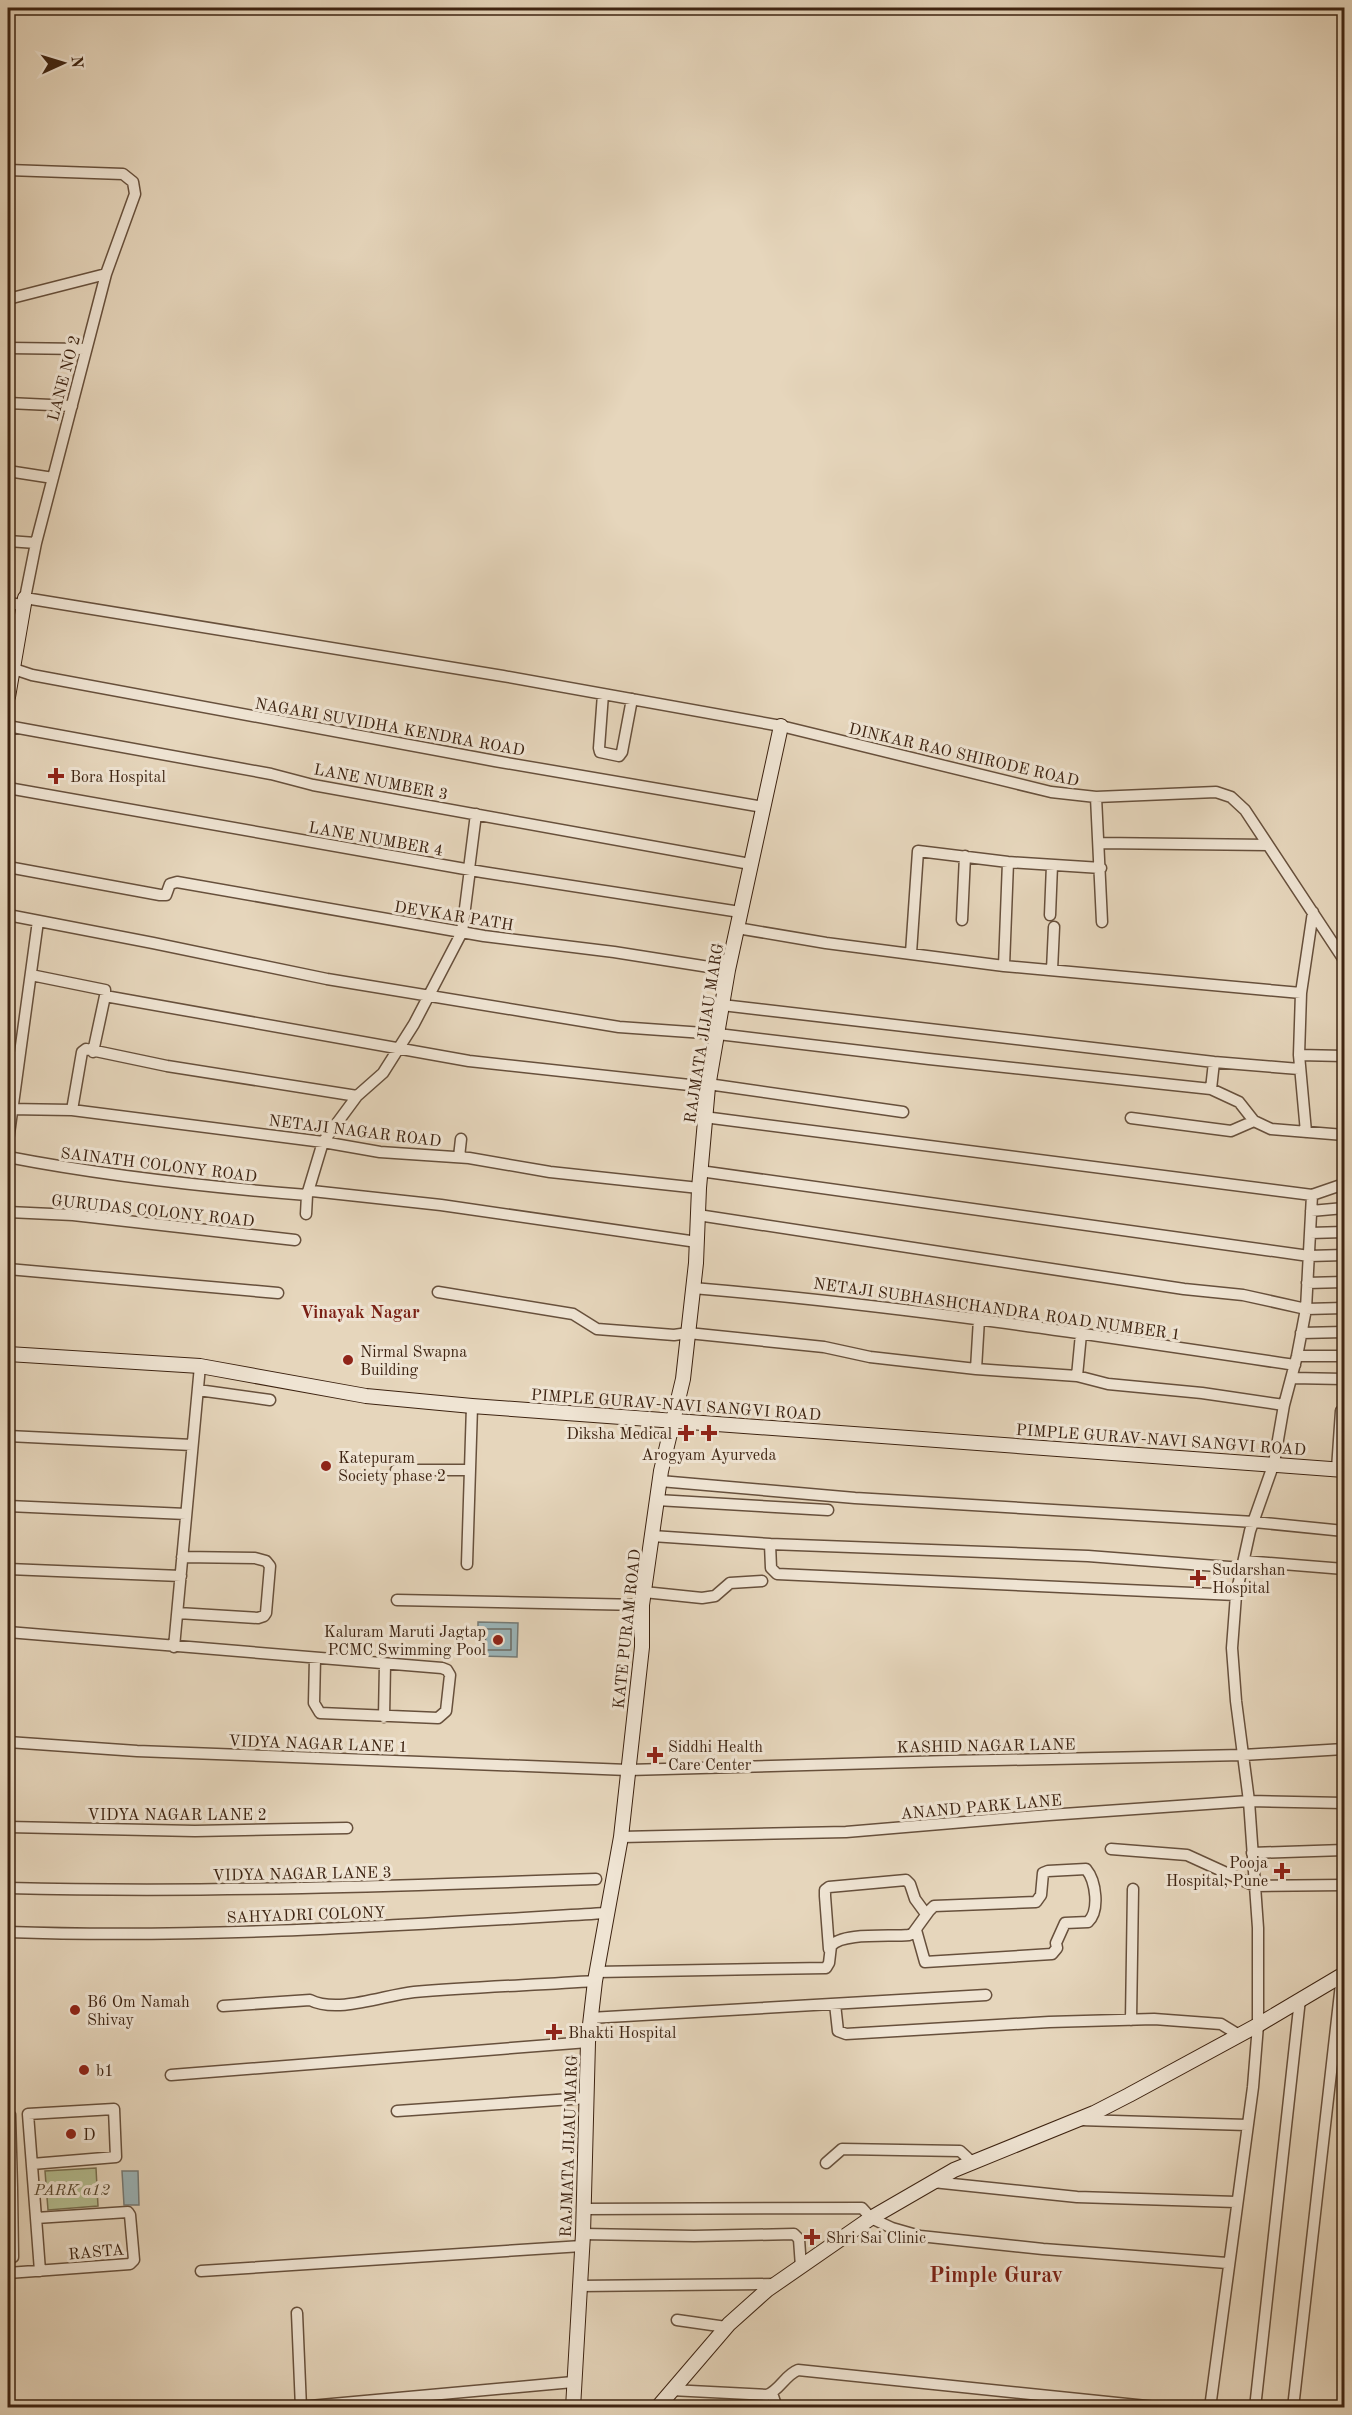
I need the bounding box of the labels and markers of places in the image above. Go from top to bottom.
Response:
marker: Bora Hospital [47,767,65,785]
place label: Bora Hospital [70,770,166,786]
place label: Nirmal Swapna Building [360,1345,467,1379]
marker: Nirmal Swapna Building [341,1353,355,1367]
marker: Diksha Medical [677,1424,695,1442]
marker: Arogyam Ayurveda [700,1424,718,1442]
place label: Diksha Medical [566,1427,672,1443]
place label: Arogyam Ayurveda [642,1448,777,1464]
place label: Katepuram Society phase 2 [338,1451,446,1485]
marker: Katepuram Society phase 2 [319,1459,333,1473]
place label: Sudarshan Hospital [1212,1563,1286,1597]
marker: Sudarshan Hospital [1189,1569,1207,1587]
place label: Kaluram Maruti Jagtap PCMC Swimming Pool [324,1625,486,1659]
marker: Kaluram Maruti Jagtap PCMC Swimming Pool [491,1633,505,1647]
place label: Siddhi Health Care Center [668,1740,763,1774]
marker: Siddhi Health Care Center [646,1746,664,1764]
place label: Pooja Hospital, Pune [1166,1856,1268,1890]
marker: Pooja Hospital, Pune [1273,1862,1291,1880]
place label: B6 Om Namah Shivay [87,1995,190,2029]
marker: B6 Om Namah Shivay [68,2003,82,2017]
marker: Bhakti Hospital [545,2023,563,2041]
place label: Bhakti Hospital [568,2026,676,2042]
marker: b1 [77,2063,91,2077]
place label: b1 [96,2064,113,2080]
marker: D [64,2127,78,2141]
place label: D [83,2128,95,2144]
marker: Shri Sai Clinic [803,2228,821,2246]
place label: Shri Sai Clinic [826,2231,926,2247]

